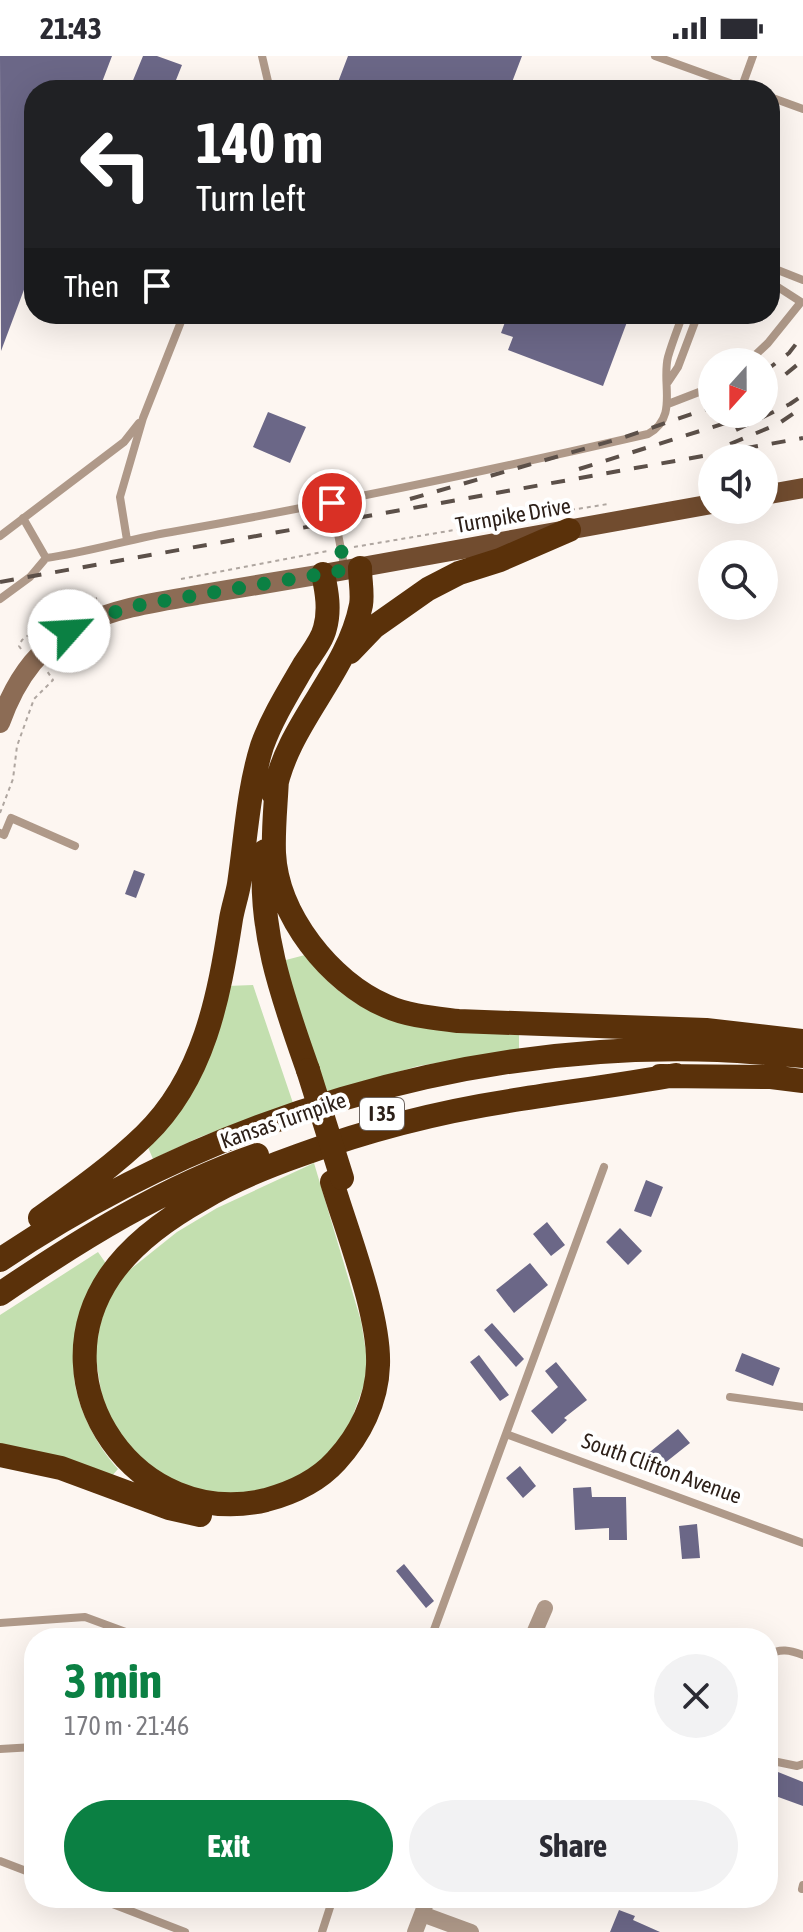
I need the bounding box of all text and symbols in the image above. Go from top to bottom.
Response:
text: 21:43 [40,11,102,45]
text: 140 m [196,111,323,175]
icon: left [64,112,168,216]
text: Turn left [196,177,306,219]
icon: arrive [135,264,179,308]
text: Then [64,269,119,303]
north arrow [698,348,778,428]
map controls [698,348,778,620]
button: sound [698,444,778,524]
pin [298,469,366,537]
icon: arrive [310,481,354,525]
street label: Turnpike Drive [453,492,573,538]
button: search [698,540,778,620]
position arrow [27,589,111,673]
street label: Kansas Turnpike [217,1086,349,1154]
road number: I 35 [360,1098,404,1130]
street label: South Clifton Avenue [579,1427,745,1509]
text: 3 min [64,1653,162,1708]
button: close [654,1654,738,1738]
text: 170 m · 21:46 [64,1711,189,1741]
button: Exit [64,1800,393,1892]
button: Share [409,1800,738,1892]

